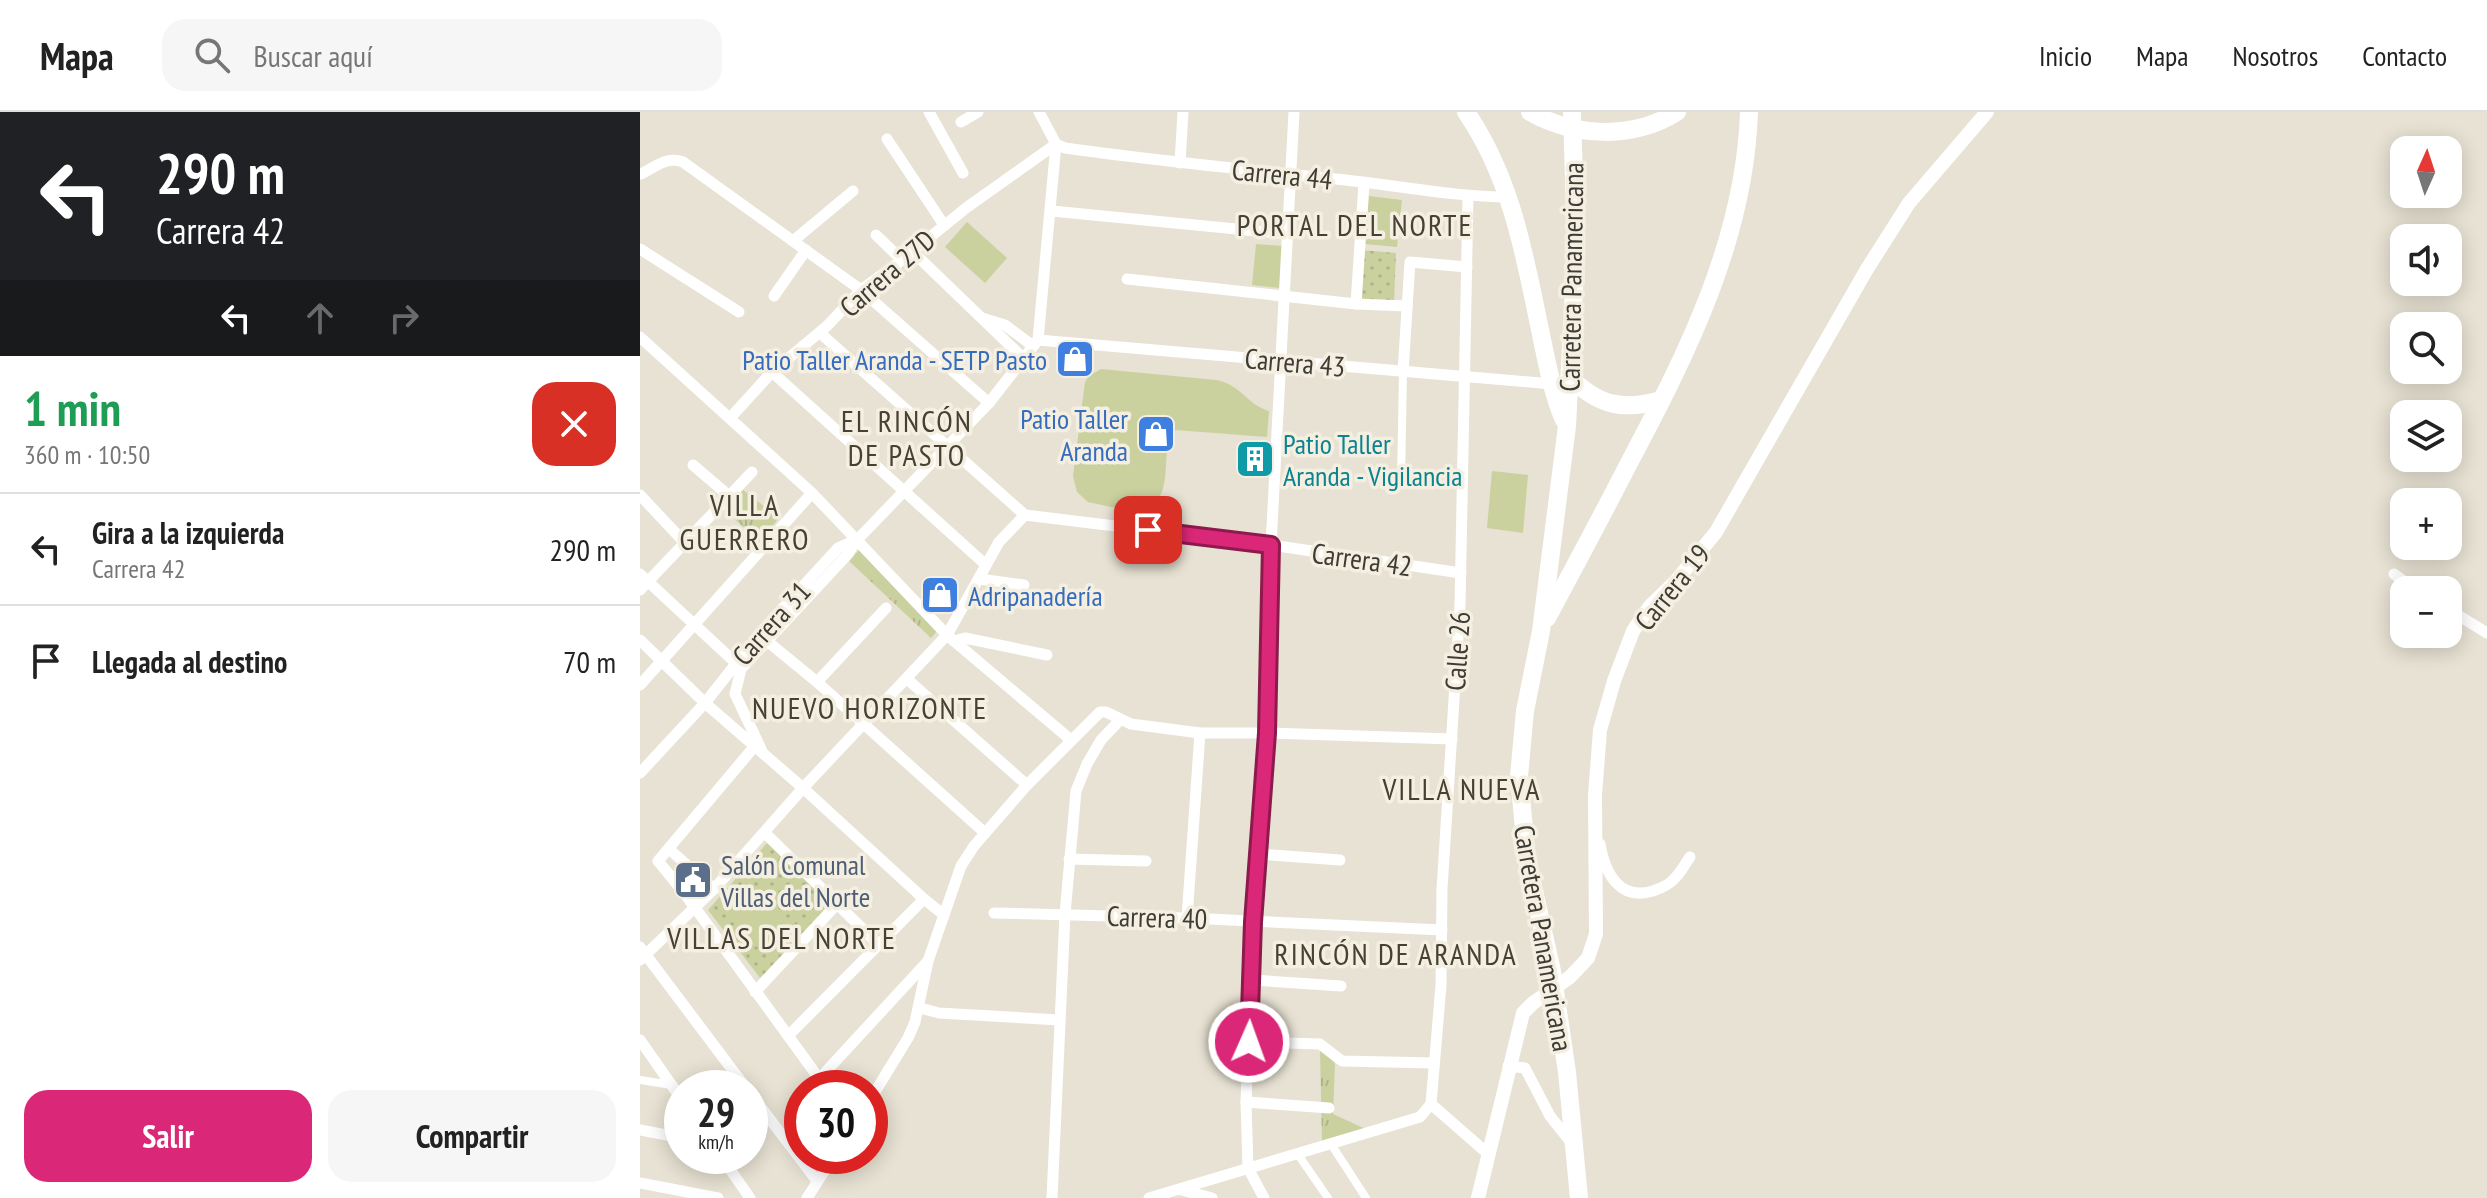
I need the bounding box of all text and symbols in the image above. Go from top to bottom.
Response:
search box [162,19,722,91]
text: Mapa [40,31,114,80]
icon: search [190,33,234,77]
text: Buscar aquí [254,36,373,75]
text: Inicio [2039,37,2092,74]
text: Mapa [2136,37,2188,74]
text: Nosotros [2232,37,2318,74]
text: Contacto [2362,37,2447,74]
north arrow [2390,136,2462,208]
map controls [2390,136,2462,648]
text: 290 m [156,137,285,209]
icon: left [24,144,128,248]
street label: Carrera 44 [1230,150,1334,198]
street label: Carretera Panamericana [1551,162,1591,392]
district label: PORTAL DEL NORTE [1237,205,1473,244]
text: Carrera 42 [156,207,285,254]
street label: Carrera 27D [831,221,943,325]
button: sound [2390,224,2462,296]
icon: left [214,296,258,340]
icon: ahead [298,296,342,340]
icon: right [382,296,426,340]
button: search [2390,312,2462,384]
shop icon: Patio Taller Aranda - SETP Pasto [1054,338,1096,380]
street label: Carrera 43 [1243,339,1347,385]
place label: Patio Taller Aranda - SETP Pasto [742,341,1047,378]
text: 1 min [24,377,121,439]
button: close [532,382,616,466]
place label: Patio Taller Aranda [1020,400,1128,469]
button: layers [2390,400,2462,472]
district label: EL RINCÓN DE PASTO [841,401,973,474]
shop icon: Patio Taller Aranda [1135,413,1177,455]
place label: Patio Taller Aranda - Vigilancia [1283,425,1462,494]
text: 360 m · 10:50 [24,438,150,471]
building icon: Patio Taller Aranda - Vigilancia [1234,438,1276,480]
district label: VILLA GUERRERO [680,485,810,558]
button: + [2390,488,2462,560]
pin [1114,496,1182,564]
icon: arrive [1126,508,1170,552]
text: Gira a la izquierda [92,513,284,552]
icon: left [24,527,68,571]
text: 290 m [550,530,616,569]
street label: Carrera 42 [1310,534,1414,584]
street label: Carrera 19 [1626,536,1718,638]
text: Carrera 42 [92,552,185,585]
street label: Carrera 31 [724,573,818,673]
shop icon: Adripanadería [919,574,961,616]
button: − [2390,576,2462,648]
place label: Adripanadería [968,577,1103,614]
street label: Calle 26 [1436,610,1478,692]
icon: arrive [24,639,68,683]
text: Llegada al destino [92,642,287,681]
text: 70 m [563,642,616,681]
district label: NUEVO HORIZONTE [752,688,988,727]
district label: VILLA NUEVA [1381,769,1542,808]
street label: Carretera Panamericana [1506,822,1582,1054]
place label: Salón Comunal Villas del Norte [720,846,870,915]
public building icon: Salón Comunal Villas del Norte [672,859,714,901]
street label: Carrera 40 [1106,897,1208,937]
district label: VILLAS DEL NORTE [666,918,897,957]
district label: RINCÓN DE ARANDA [1274,934,1518,973]
position arrow [1207,1000,1291,1084]
speed limit sign: 30 [784,1070,888,1174]
text: 29 [697,1086,735,1138]
button: Salir [24,1090,312,1182]
button: Compartir [328,1090,616,1182]
text: km/h [698,1129,734,1155]

